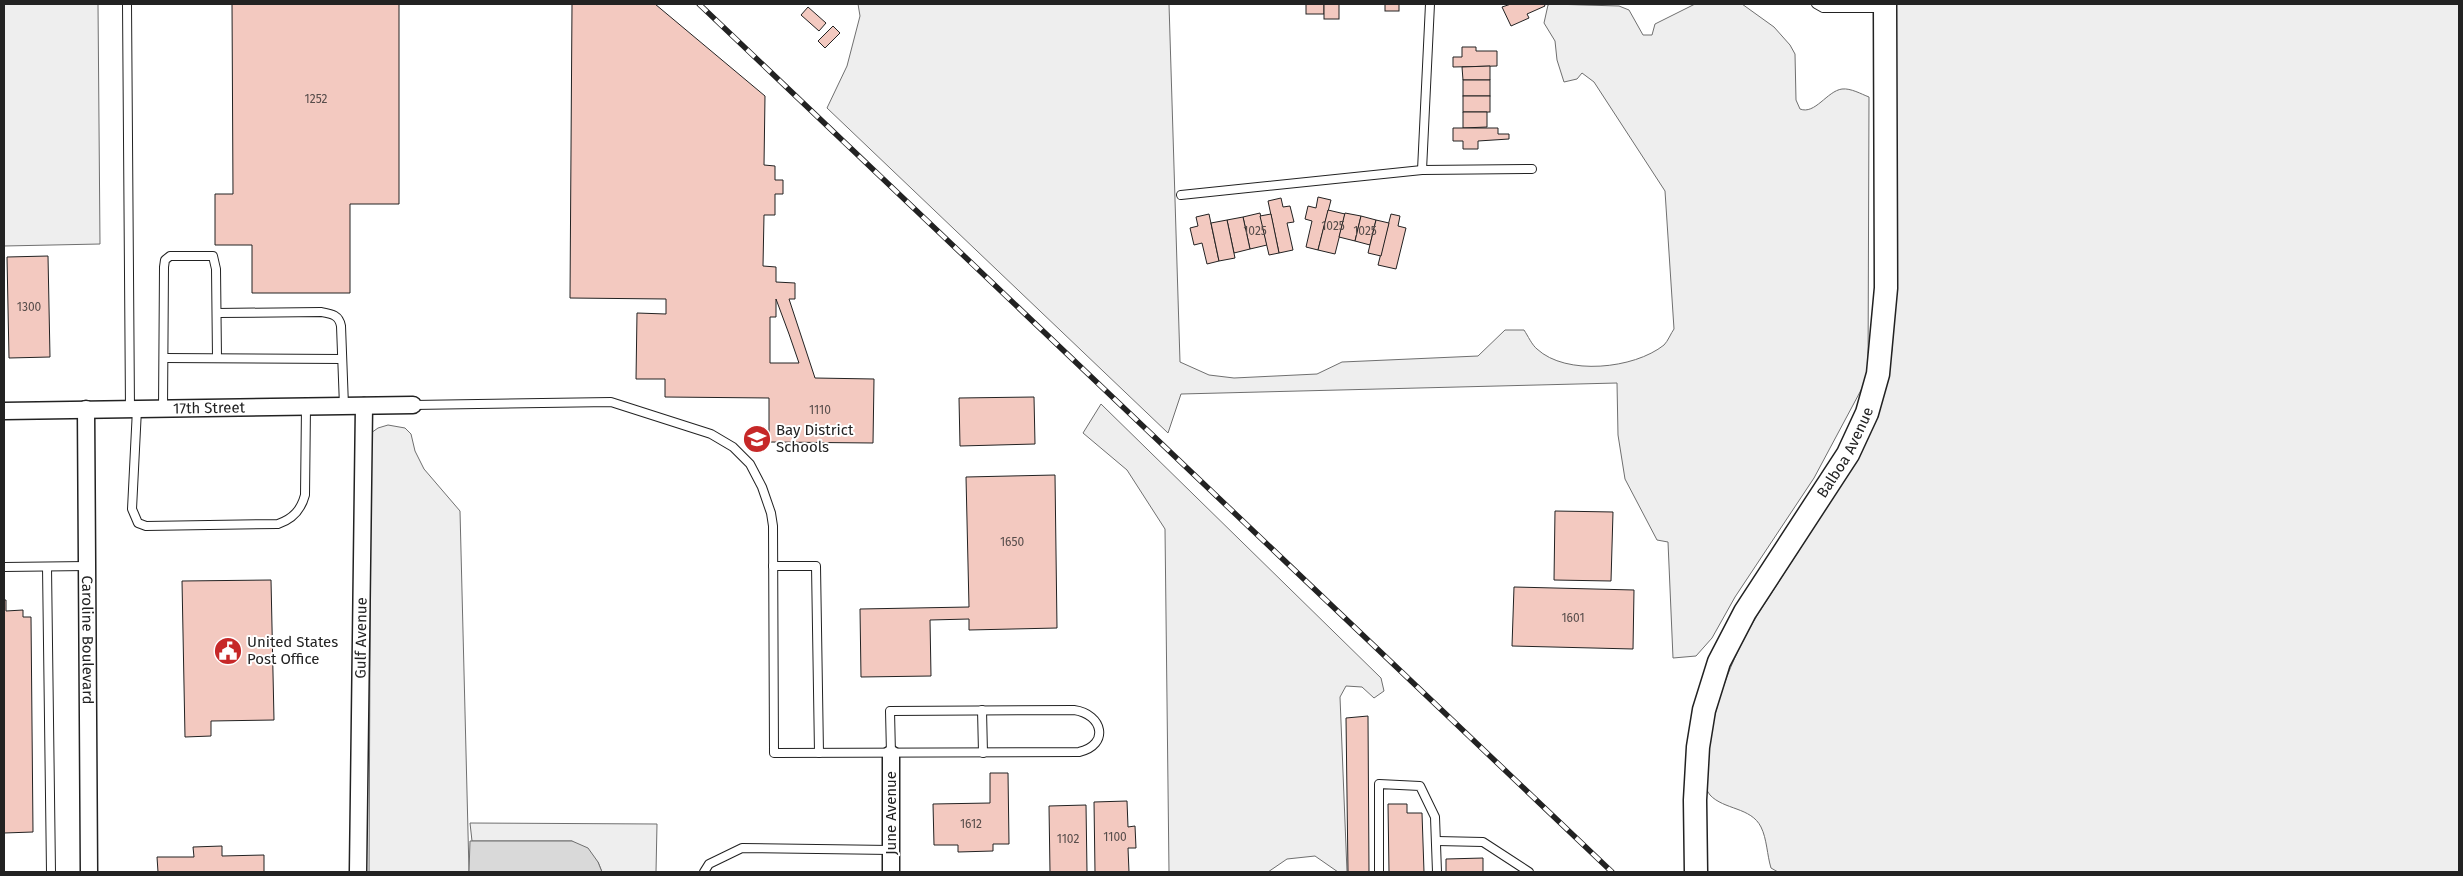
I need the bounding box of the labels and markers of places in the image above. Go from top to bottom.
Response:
place label: Bay District Schools [776,421,854,456]
school or university icon: Bay District Schools [742,424,772,454]
place label: United States Post Office [247,633,338,668]
public building icon: United States Post Office [213,636,243,666]

